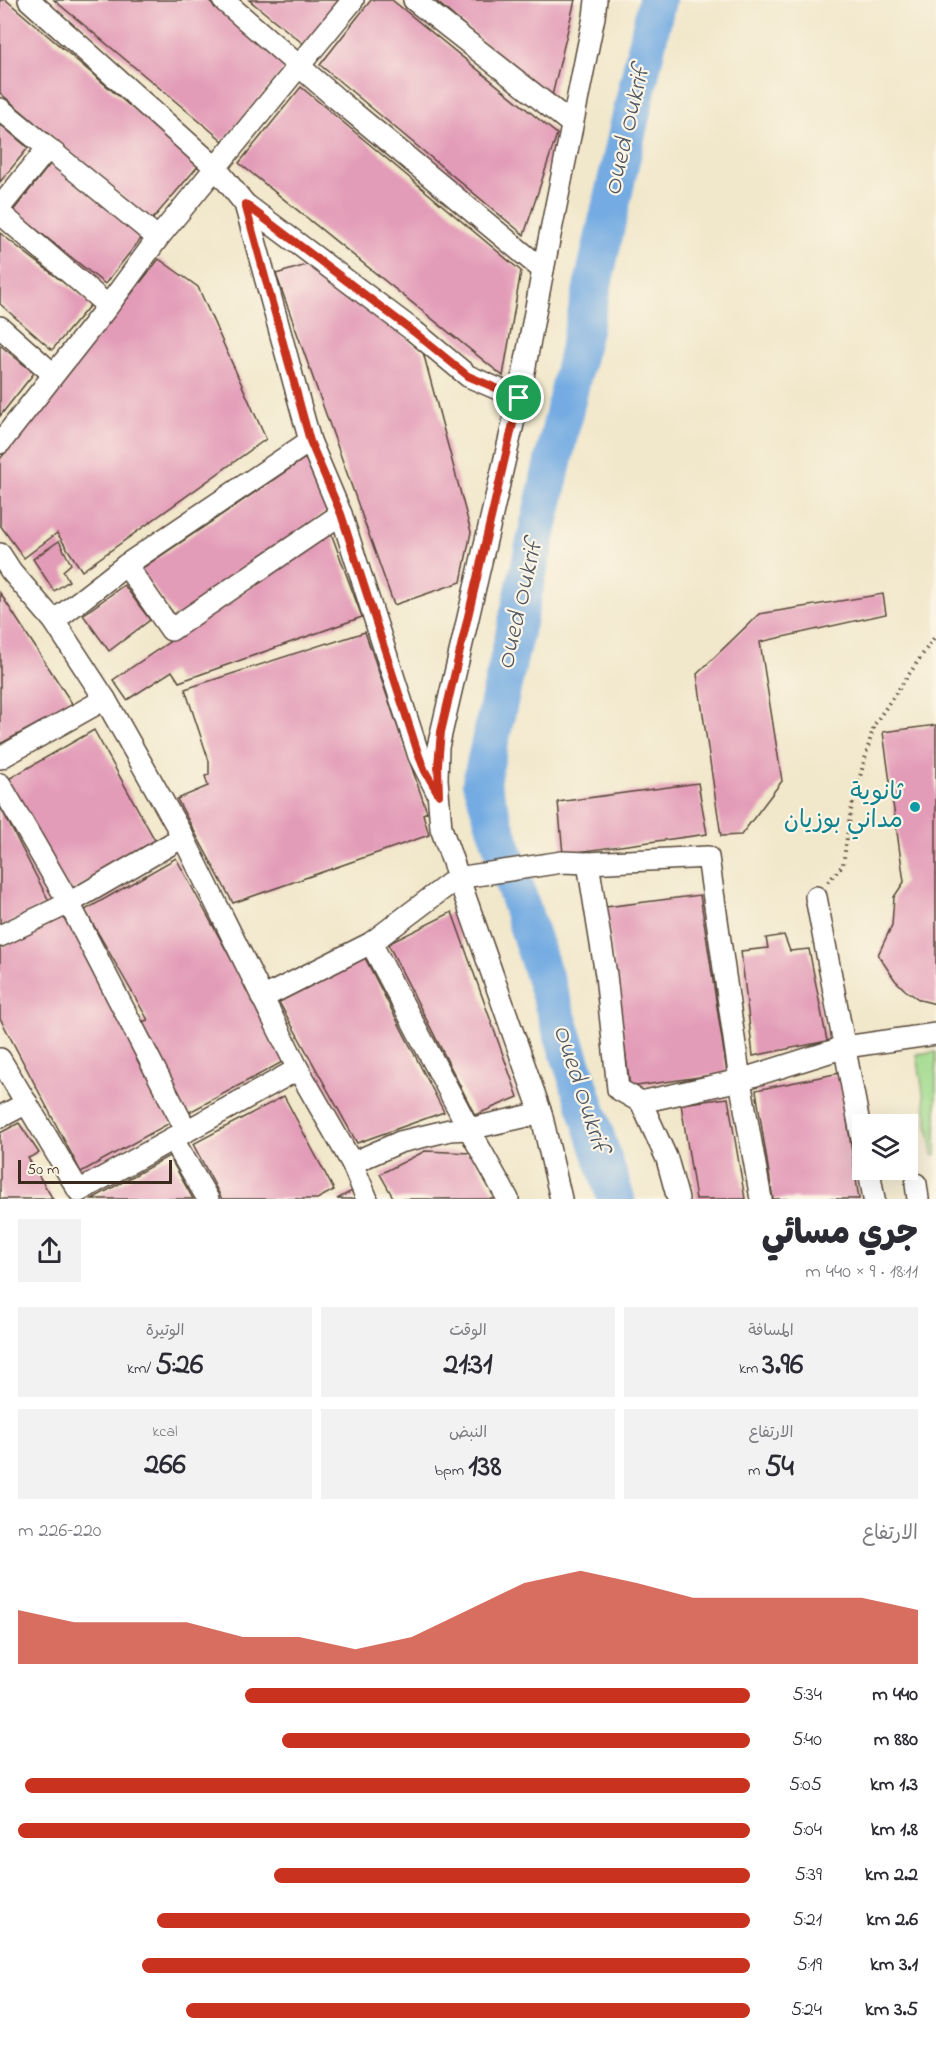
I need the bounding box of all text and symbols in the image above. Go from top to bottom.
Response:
water label: Oued Oukrif [595,58,662,200]
pin [493,372,544,423]
icon: arrive [502,381,535,414]
water label: Oued Oukrif [488,532,555,674]
place label: ثانوية مداني بوزيان [784,776,904,840]
marker: ثانوية مداني بوزيان [908,800,922,814]
water label: Oued Oukrif [541,1020,620,1162]
map controls [852,1114,918,1180]
button: layers [852,1114,918,1180]
scale bar [18,1157,172,1184]
text: 50 m [27,1158,59,1182]
text: جري مسائي [762,1211,918,1259]
button: share [18,1219,81,1282]
text: 18:11 · 9 × 440 m [805,1258,918,1287]
text: الوتيرة [146,1319,184,1343]
text: الوقت [449,1319,487,1343]
text: المسافة [748,1319,794,1343]
text: 5:26 [155,1344,203,1388]
text: 21:31 [444,1344,492,1388]
text: 3.96 [762,1344,803,1388]
text: /km [127,1357,155,1381]
text: km [739,1357,762,1381]
text: kcal [152,1420,178,1444]
text: النبض [449,1421,487,1445]
text: الارتفاع [749,1421,793,1445]
text: 266 [144,1444,186,1488]
text: 138 [468,1446,501,1490]
text: 54 [764,1446,794,1490]
text: bpm [435,1459,468,1483]
text: m [748,1459,764,1483]
text: 220–226 m [18,1517,102,1546]
text: الارتفاع [862,1520,918,1549]
text: 5:34 [792,1681,822,1710]
text: 440 m [872,1681,918,1710]
text: 5:40 [792,1726,822,1755]
text: 880 m [874,1726,918,1755]
text: 5:05 [789,1771,822,1800]
text: 1.3 km [870,1771,918,1800]
text: 5:04 [792,1816,822,1845]
text: 1.8 km [871,1816,918,1845]
text: 5:39 [795,1861,822,1890]
text: 2.2 km [865,1861,918,1890]
text: 5:21 [793,1906,822,1935]
text: 2.6 km [866,1906,918,1935]
text: 5:19 [796,1951,822,1980]
text: 3.1 km [870,1951,918,1980]
text: 5:24 [791,1996,822,2025]
text: 3.5 km [865,1996,918,2025]

